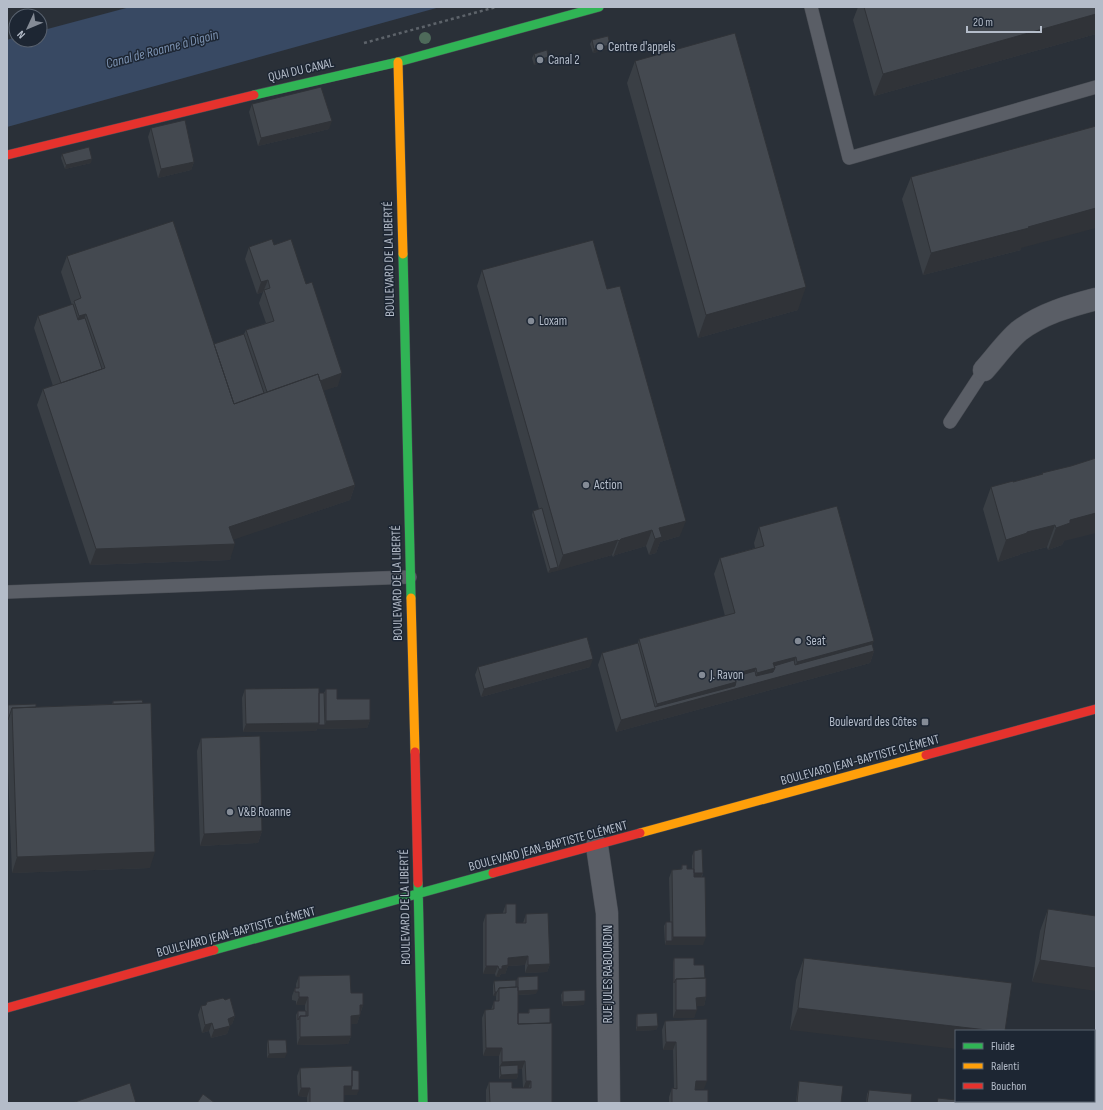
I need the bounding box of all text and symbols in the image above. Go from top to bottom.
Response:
north arrow [8,8,48,48]
scale bar [967,8,1041,34]
text: 20 m [973,15,993,30]
water label: Canal de Roanne à Digoin [104,26,220,72]
text: N [14,28,28,41]
place label: Centre d'appels [608,39,676,55]
marker: Centre d'appels [595,42,605,52]
place label: Canal 2 [548,52,580,68]
street label: QUAI DU CANAL [267,55,336,85]
marker: Canal 2 [535,55,545,65]
street label: BOULEVARD DE LA LIBERTÉ [380,201,398,317]
place label: Loxam [539,313,567,329]
marker: Loxam [526,316,536,326]
place label: Action [593,477,622,493]
marker: Action [581,480,591,490]
street label: BOULEVARD DE LA LIBERTÉ [388,525,406,641]
place label: Seat [806,633,826,649]
marker: Seat [793,636,803,646]
place label: J. Ravon [709,667,744,683]
marker: J. Ravon [697,670,707,680]
place label: Boulevard des Côtes [829,714,917,730]
marker: Boulevard des Côtes [920,717,930,727]
street label: BOULEVARD JEAN-BAPTISTE CLÉMENT [779,731,941,789]
place label: V&B Roanne [238,804,291,820]
marker: V&B Roanne [225,807,235,817]
street label: BOULEVARD JEAN-BAPTISTE CLÉMENT [467,817,629,875]
street label: BOULEVARD DE LA LIBERTÉ [396,849,414,965]
street label: BOULEVARD JEAN-BAPTISTE CLÉMENT [155,903,317,961]
street label: RUE JULES RABOURDIN [600,925,616,1023]
legend [955,1030,1095,1102]
text: Fluide [991,1039,1015,1054]
text: Ralenti [991,1059,1019,1074]
text: Bouchon [991,1079,1026,1094]

